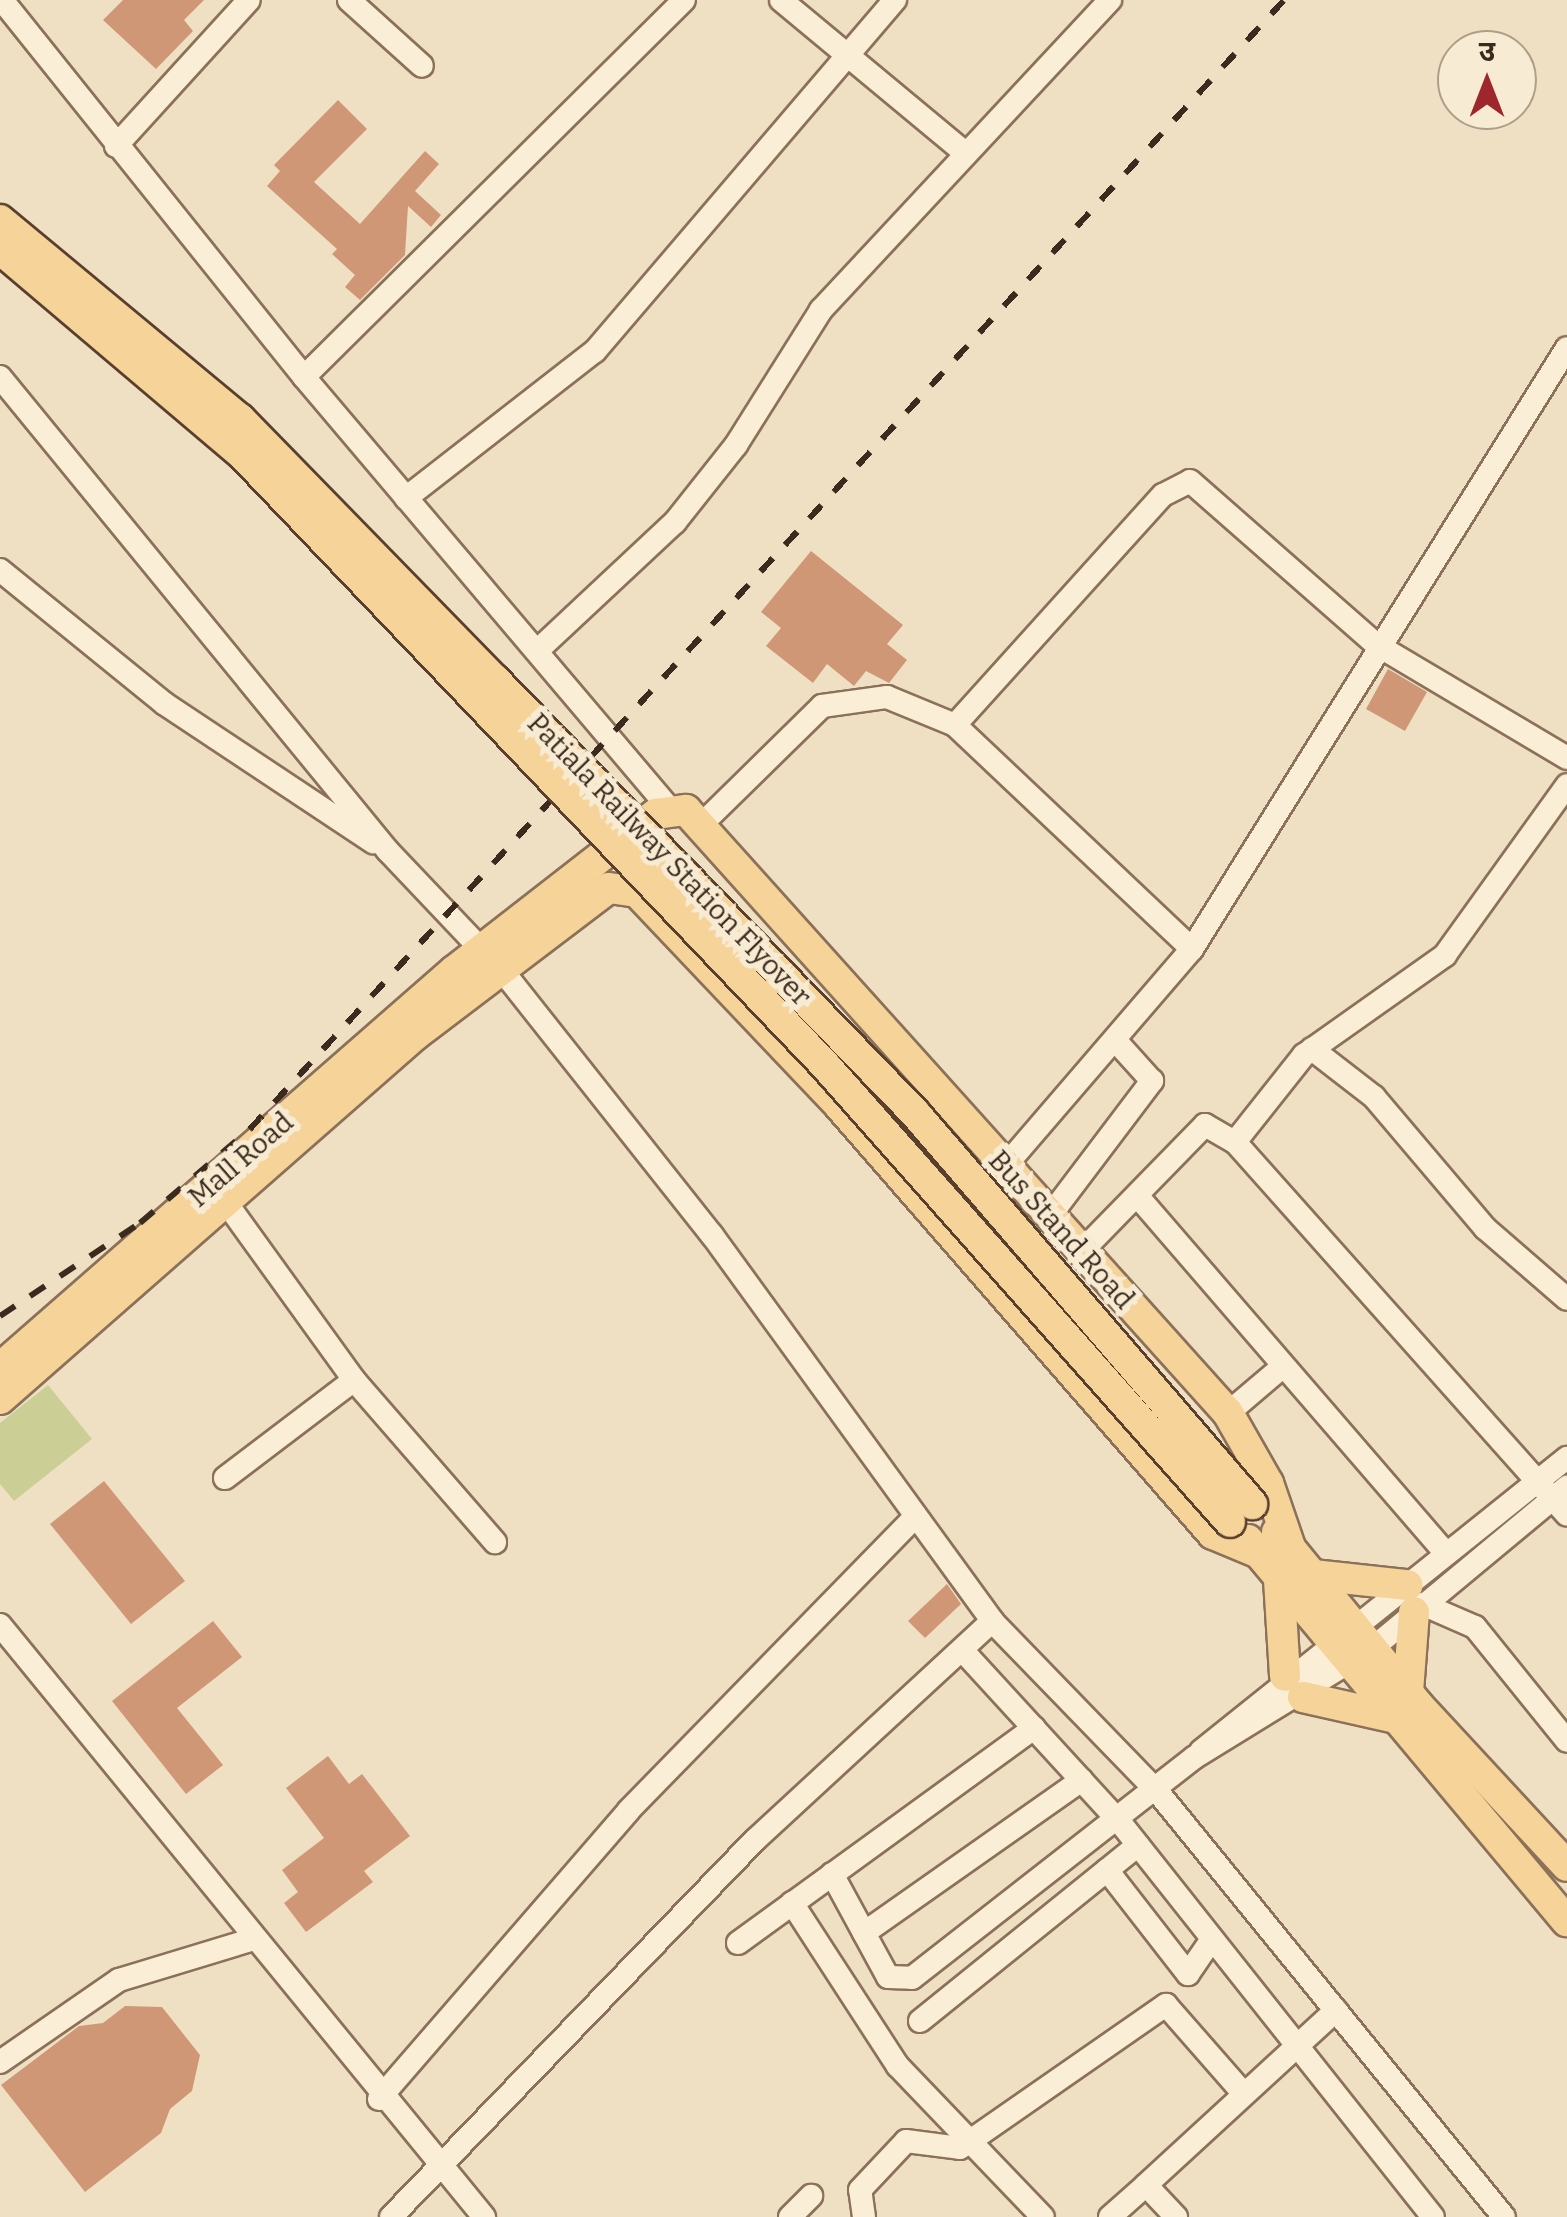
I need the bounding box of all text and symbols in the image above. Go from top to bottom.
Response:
north arrow [1437,30,1537,130]
text: उ [1479,35,1495,68]
street label: Patiala Railway Station Flyover [520,707,818,1013]
street label: Mall Road [182,1106,300,1214]
street label: Bus Stand Road [981,1144,1141,1316]

